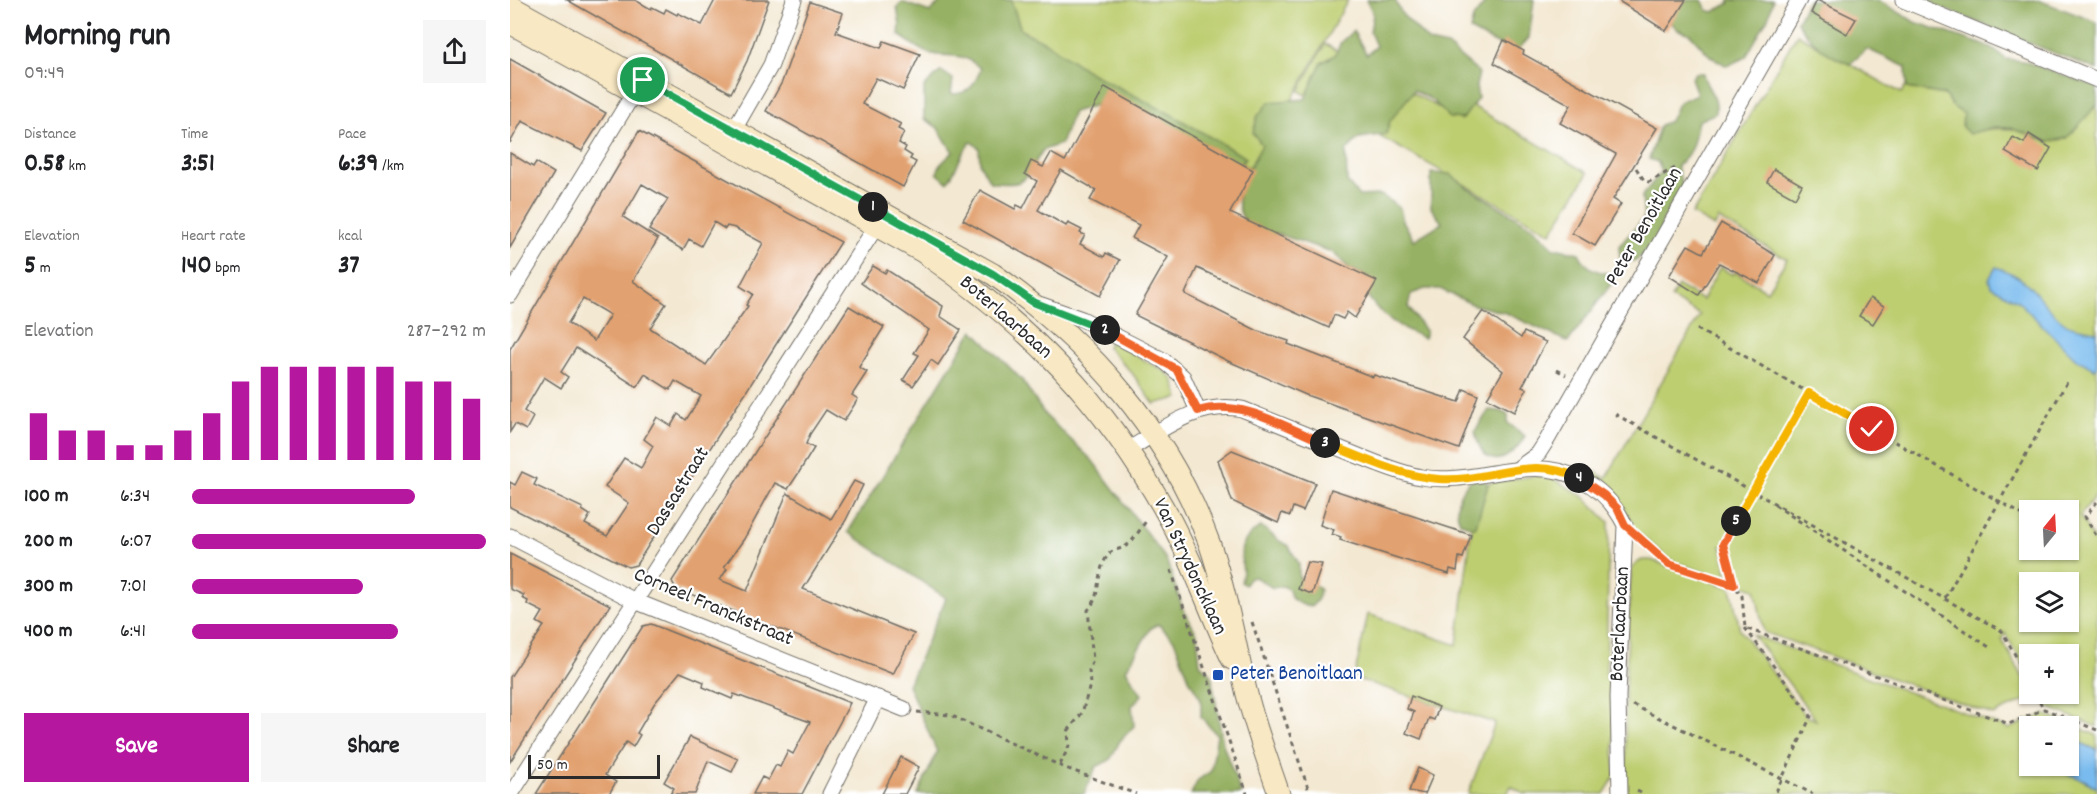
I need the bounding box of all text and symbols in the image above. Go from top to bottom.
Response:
text: Morning run [24,14,171,61]
button: share [423,20,486,83]
pin [617,54,668,105]
text: 09:49 [24,60,65,88]
icon: arrive [626,63,659,96]
text: Distance [24,123,76,146]
text: Time [181,123,208,146]
text: Pace [338,123,366,146]
text: 0.58 [24,146,65,183]
text: 3:51 [181,146,215,183]
text: 6:39 [338,146,379,183]
text: km [65,155,86,178]
text: /km [379,155,404,178]
street label: Peter Benoitlaan [1599,162,1691,292]
pin: 1 [858,192,888,222]
text: 1 [871,195,875,218]
text: Elevation [24,225,80,248]
text: Heart rate [181,225,246,248]
text: kcal [338,225,362,248]
text: 5 [24,248,36,285]
text: 140 [181,248,212,285]
text: 37 [338,248,360,285]
text: m [36,257,51,280]
text: bpm [212,257,241,280]
street label: Boterlaarbaan [952,269,1058,367]
pin: 2 [1090,315,1120,345]
text: Elevation [24,318,94,346]
text: 287–292 m [407,318,486,346]
text: 2 [1102,318,1109,341]
pin [1846,403,1897,454]
icon: check [1855,412,1888,445]
pin: 3 [1310,428,1340,458]
text: 3 [1321,431,1329,454]
street label: Dassastraat [640,441,718,542]
pin: 4 [1564,463,1594,493]
text: 4 [1576,466,1582,489]
text: 100 m [24,483,69,511]
text: 6:34 [120,483,150,511]
street label: Van Strydoncklaan [1144,494,1234,640]
north arrow [2019,500,2079,560]
map controls [2019,500,2079,776]
pin: 5 [1721,506,1751,536]
text: 5 [1732,509,1740,532]
text: 200 m [24,528,73,556]
text: 6:07 [120,528,152,556]
street label: Corneel Franckstraat [628,561,798,655]
street label: Boterlaarbaan [1603,566,1639,682]
button: layers [2019,572,2079,632]
text: 300 m [24,573,73,601]
text: 7:01 [120,573,146,601]
text: 400 m [24,618,72,646]
text: 6:41 [120,618,146,646]
button: + [2019,644,2079,704]
place label: Peter Benoitlaan [1230,660,1363,690]
marker: Peter Benoitlaan [1211,668,1225,682]
button: Save [24,713,249,782]
button: Share [261,713,486,782]
button: − [2019,716,2079,776]
scale bar [528,752,660,780]
text: 50 m [537,754,568,777]

